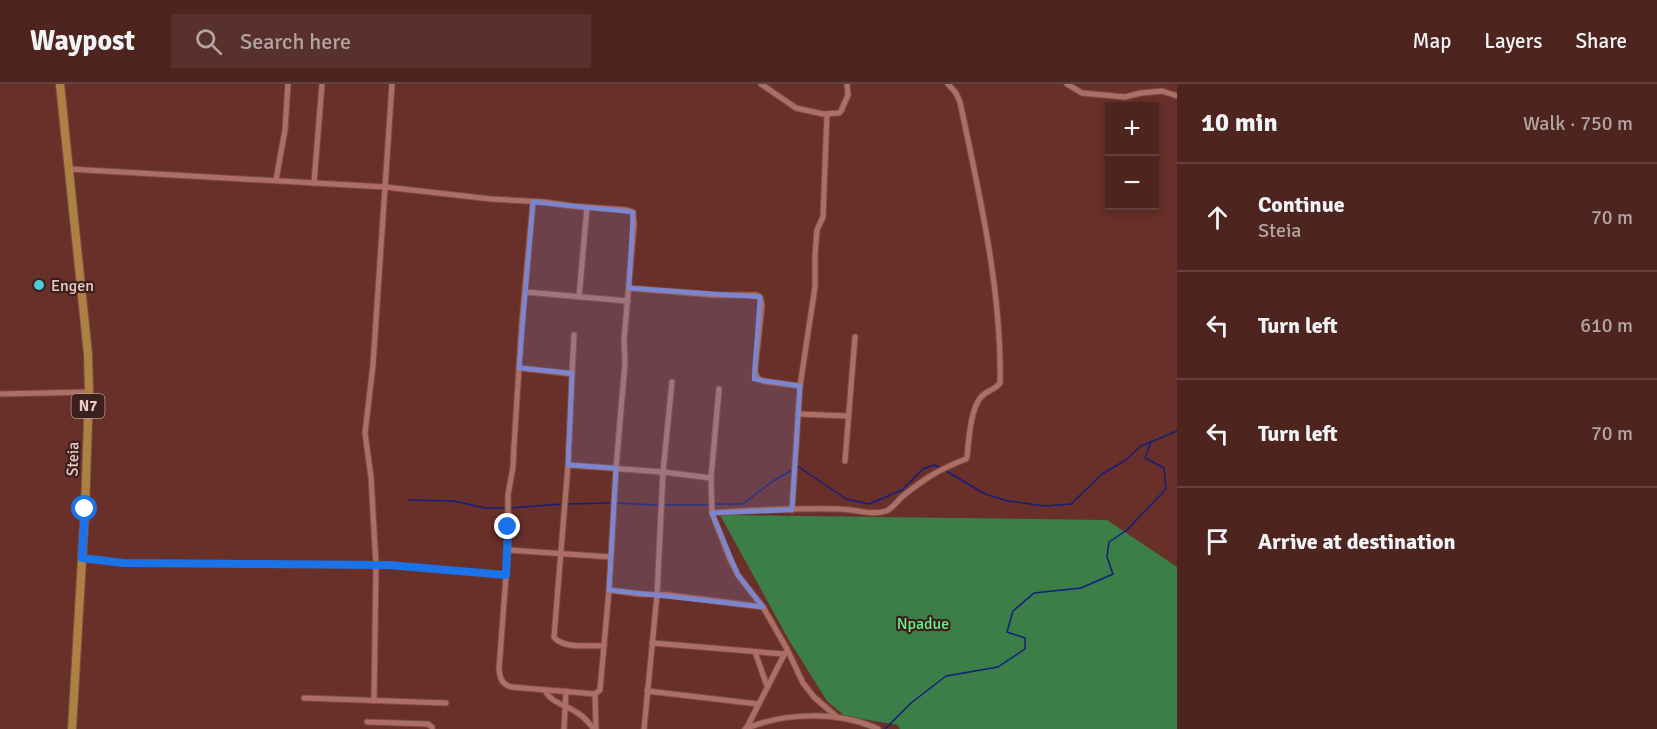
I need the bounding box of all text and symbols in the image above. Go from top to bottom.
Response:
search box [171,14,591,68]
text: Waypost [30,24,135,58]
icon: search [192,25,225,58]
text: Search here [240,28,351,55]
text: Map [1413,28,1451,54]
text: Layers [1484,28,1542,54]
text: Share [1575,28,1627,54]
map controls [1105,102,1159,210]
button: + [1105,102,1159,156]
text: 10 min [1201,107,1278,139]
text: Walk · 750 m [1523,111,1633,136]
button: − [1105,156,1159,210]
text: Continue [1258,191,1345,218]
icon: ahead [1201,201,1234,234]
text: 70 m [1591,205,1633,230]
text: Steia [1258,218,1302,243]
place label: Engen [51,276,94,296]
marker: Engen [32,278,46,292]
icon: left [1201,309,1234,342]
text: Turn left [1258,312,1338,339]
text: 610 m [1580,313,1633,338]
road number: N7 [72,394,104,418]
icon: left [1201,417,1234,450]
text: Turn left [1258,420,1338,447]
text: 70 m [1591,421,1633,446]
street label: Steia [62,441,84,477]
route start [71,495,97,521]
route end [494,513,520,539]
icon: arrive [1201,525,1234,558]
text: Arrive at destination [1258,528,1455,555]
park label: Npadue [897,614,949,634]

